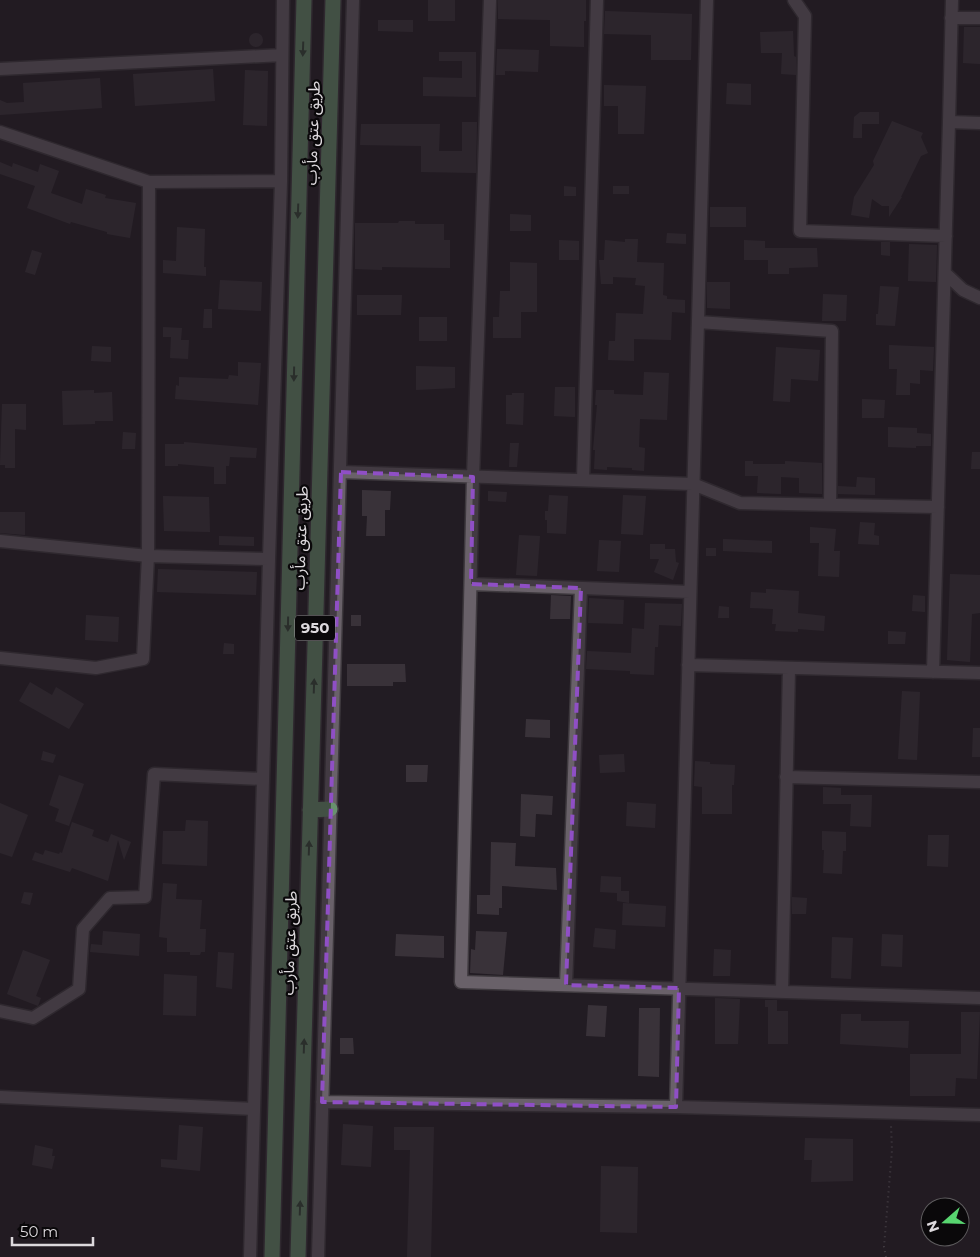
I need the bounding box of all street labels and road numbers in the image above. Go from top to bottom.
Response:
street label: طريق عتق مأرب [301,80,325,186]
street label: طريق عتق مأرب [289,485,313,591]
road number: 950 [295,616,335,640]
street label: طريق عتق مأرب [278,890,302,996]

